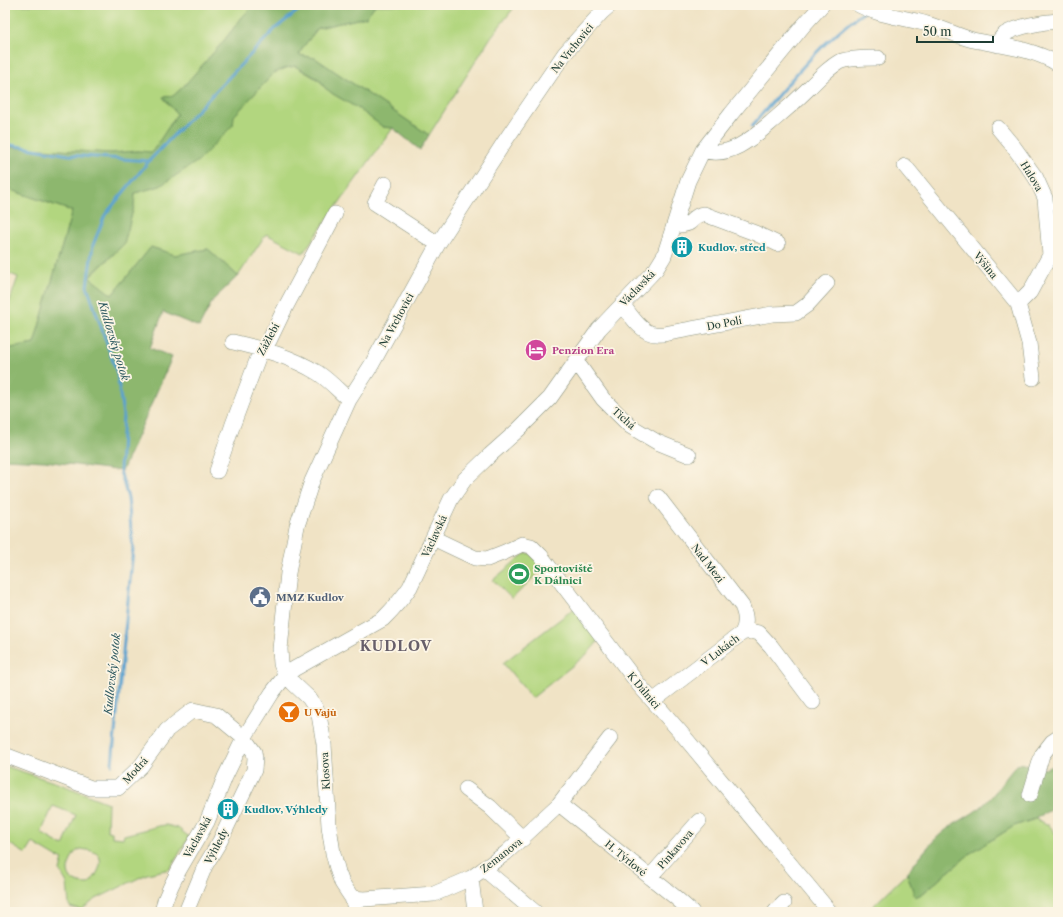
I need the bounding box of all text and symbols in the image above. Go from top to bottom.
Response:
scale bar [917,18,993,44]
street label: Na Vrchovici [548,21,596,76]
text: 50 m [923,24,952,39]
street label: Halova [1018,159,1046,194]
building icon: Kudlov, střed [669,234,695,260]
place label: Kudlov, střed [698,241,766,254]
street label: Výšina [970,248,1001,282]
street label: Václavská [616,267,658,310]
street label: Na Vrchovici [376,291,417,350]
water label: Kudlovský potok [95,299,133,383]
street label: Do Polí [705,314,743,333]
street label: Zážlebí [255,321,282,358]
hotel icon: Penzion Era [523,337,549,363]
place label: Penzion Era [552,344,614,357]
street label: Tichá [609,404,639,433]
street label: Václavská [419,512,450,560]
street label: Nad Mezí [688,541,727,585]
sports icon: Sportoviště K Dálnici [506,561,532,587]
place label: Sportoviště K Dálnici [534,562,593,587]
public building icon: MMZ Kudlov [247,584,273,610]
place label: MMZ Kudlov [276,591,345,604]
street label: V Lukách [698,631,743,670]
water label: Kudlovský potok [101,632,123,717]
district label: KUDLOV [360,637,432,655]
street label: K Dálnici [624,669,663,711]
bar icon: U Vajů [276,699,302,725]
place label: U Vajů [304,706,337,719]
street label: Klosova [318,751,333,790]
street label: Modrá [120,754,151,786]
building icon: Kudlov, Výhledy [215,796,241,822]
place label: Kudlov, Výhledy [244,803,329,816]
street label: Václavská [180,814,214,861]
street label: Výhledy [201,826,231,867]
street label: Pinkavova [655,826,696,872]
street label: Zemanova [478,835,525,876]
street label: H. Týrlové [602,838,650,879]

